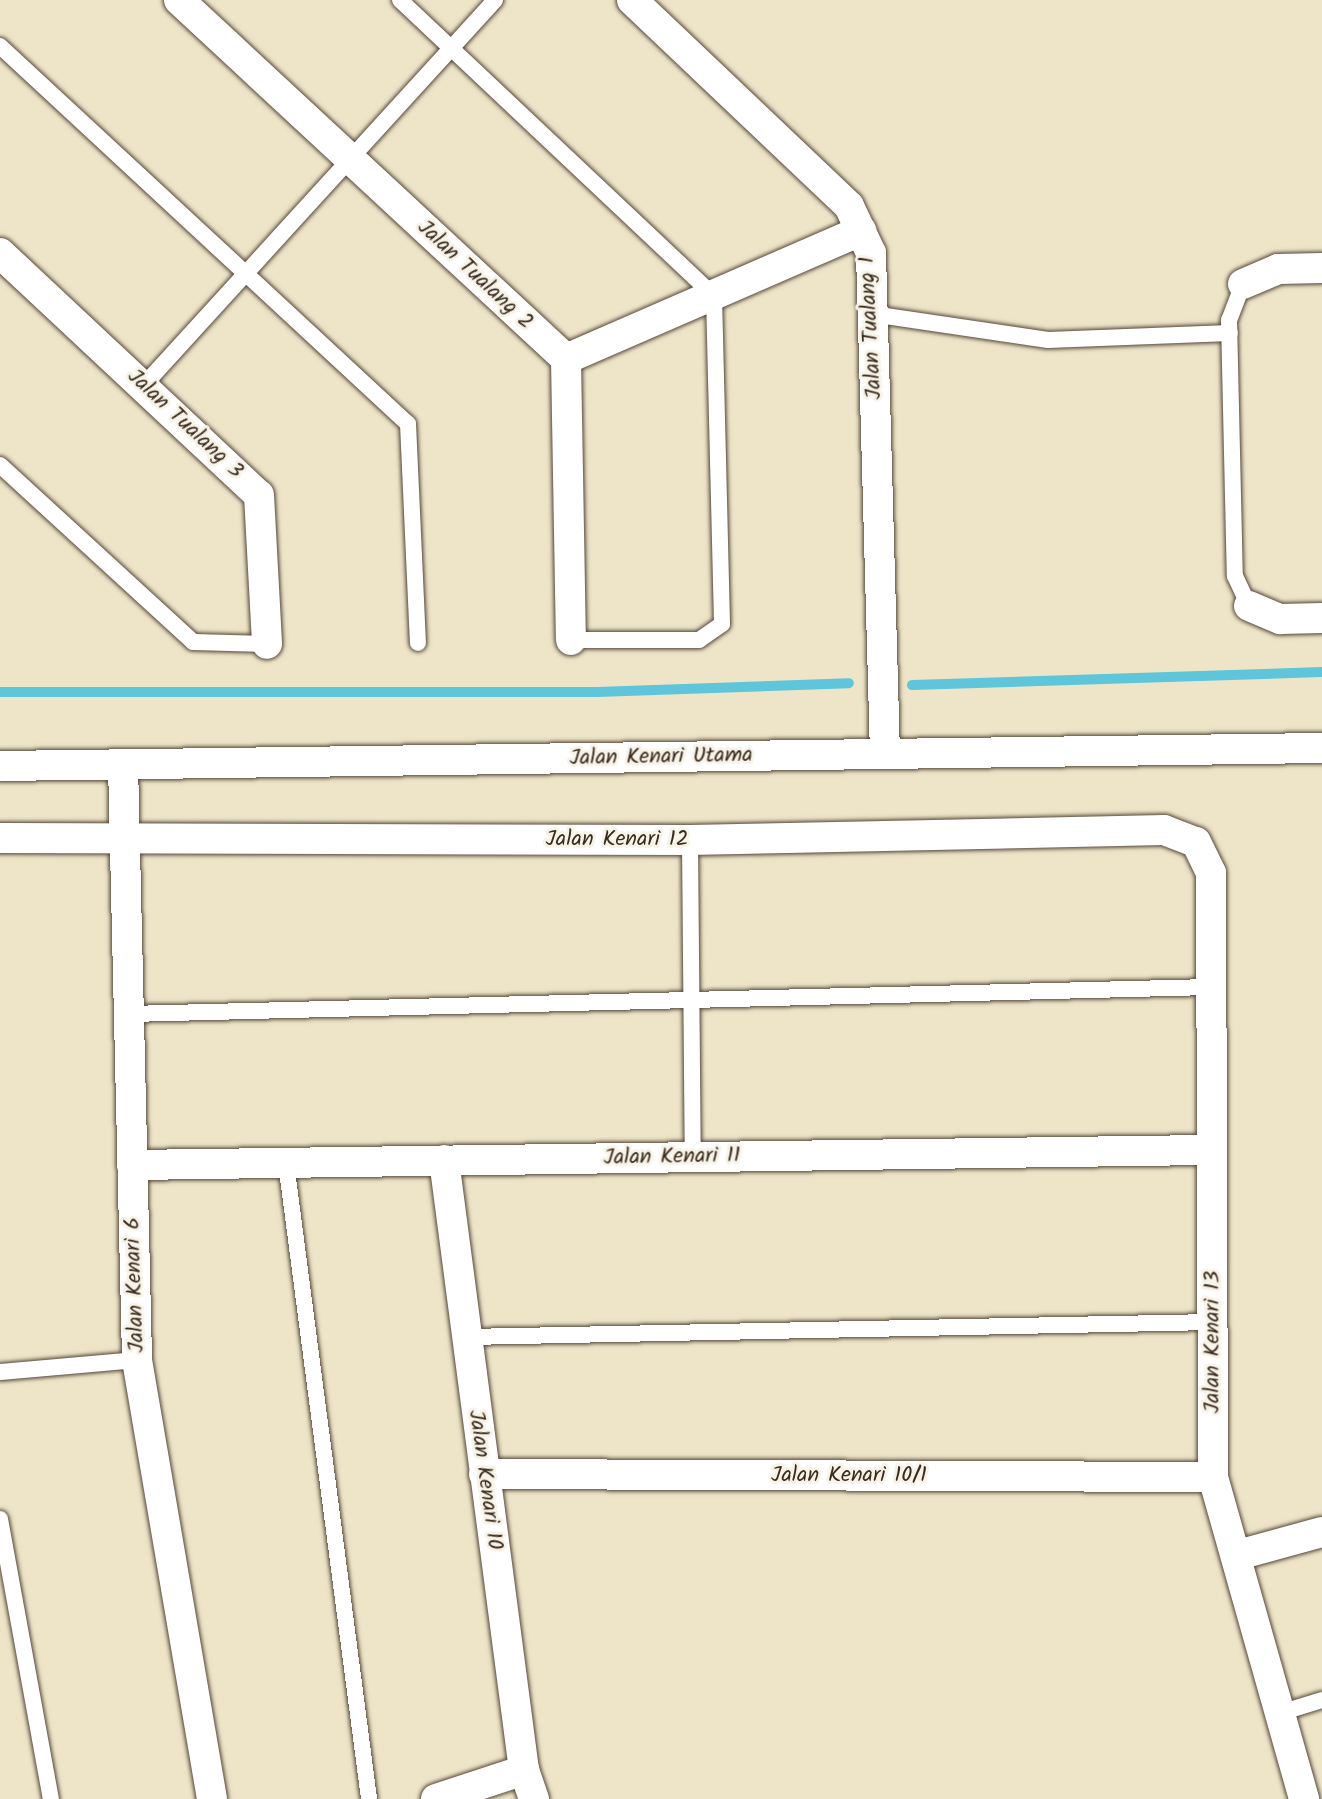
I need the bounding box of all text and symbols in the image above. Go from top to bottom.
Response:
street label: Jalan Tualang 2 [412,215,538,335]
street label: Jalan Tualang 1 [854,256,888,400]
street label: Jalan Tualang 3 [122,364,248,484]
street label: Jalan Kenari Utama [569,742,753,772]
street label: Jalan Kenari 12 [546,827,688,853]
street label: Jalan Kenari 11 [603,1143,741,1171]
street label: Jalan Kenari 6 [119,1217,151,1353]
street label: Jalan Kenari 13 [1200,1271,1226,1413]
street label: Jalan Kenari 10 [462,1408,508,1552]
street label: Jalan Kenari 10/1 [771,1463,927,1489]

